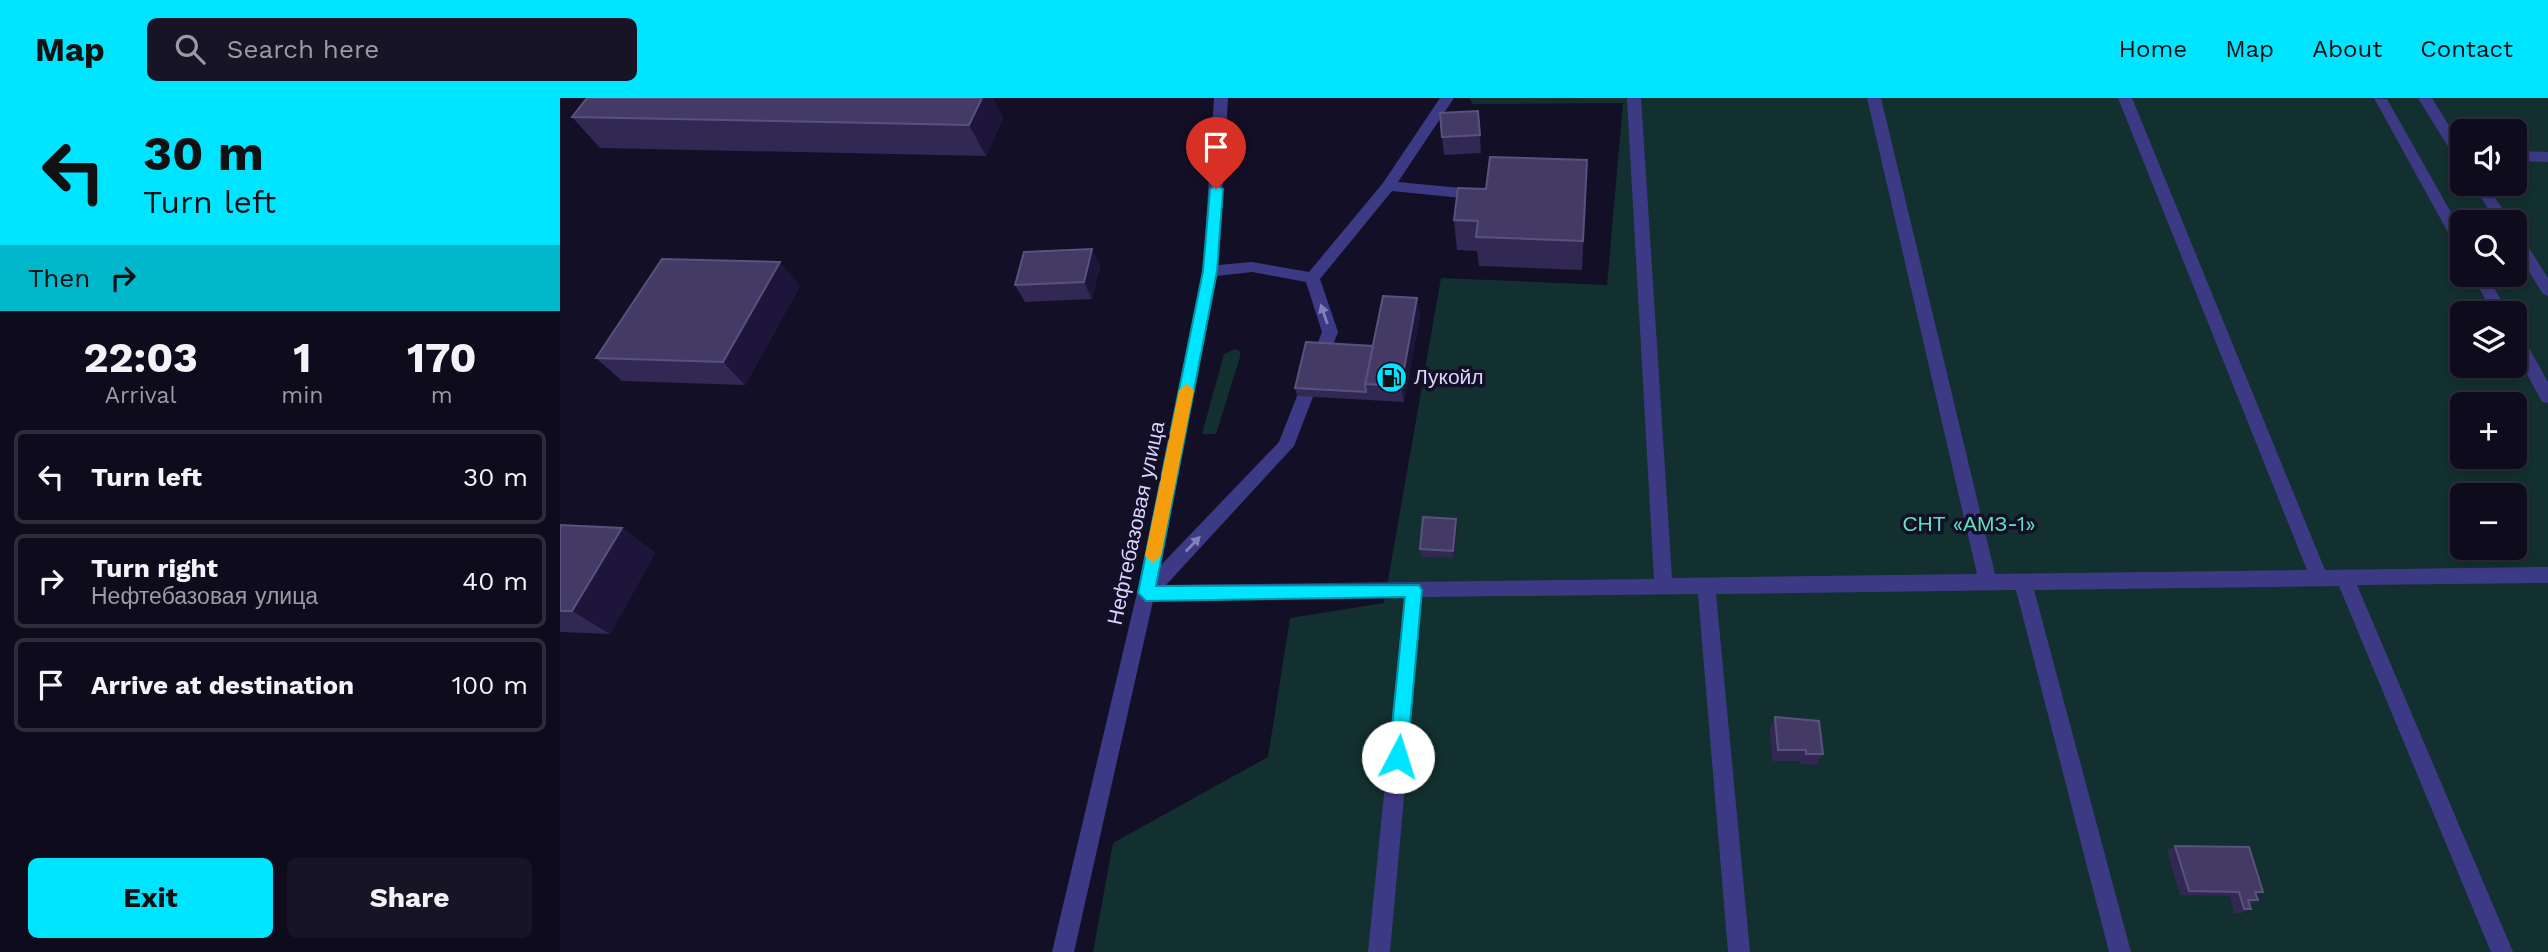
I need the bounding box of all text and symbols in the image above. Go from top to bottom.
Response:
search box [147,18,637,81]
text: Map [35,30,105,69]
icon: search [171,30,209,68]
text: Search here [227,34,379,64]
text: Home [2119,35,2187,63]
text: Map [2225,35,2274,63]
text: About [2312,35,2382,63]
text: Contact [2420,35,2513,63]
pin [1186,117,1246,189]
map controls [2450,119,2527,560]
button: sound [2450,119,2527,196]
text: 30 m [143,124,264,182]
icon: left [28,126,119,217]
icon: arrive [1197,128,1235,166]
text: Turn left [143,183,276,221]
button: search [2450,210,2527,287]
icon: right [104,259,142,297]
text: Then [28,263,90,293]
button: layers [2450,301,2527,378]
one-way arrow [1318,303,1329,324]
text: 22:03 [83,333,198,382]
text: 1 [293,333,311,382]
text: 170 [407,333,477,382]
fuel station icon: Лукойл [1374,360,1408,394]
place label: Лукойл [1414,364,1484,389]
text: Arrival [105,382,177,409]
text: min [281,382,324,409]
text: m [431,382,453,409]
button: + [2450,392,2527,469]
street label: Нефтебазовая улица [1102,419,1169,627]
icon: left [32,458,70,496]
text: Turn left [91,462,202,492]
text: 30 m [463,462,528,492]
button: − [2450,483,2527,560]
park label: СНТ «АМЗ-1» [1902,511,2036,536]
one-way arrow [1184,536,1200,553]
text: Turn right [91,553,218,583]
icon: right [32,562,70,600]
text: 40 m [462,566,528,596]
text: Нефтебазовая улица [91,583,318,610]
icon: arrive [32,666,70,704]
text: Arrive at destination [91,670,354,700]
text: 100 m [452,670,528,700]
position arrow [1361,720,1435,794]
button: Exit [28,858,273,938]
button: Share [287,858,532,938]

